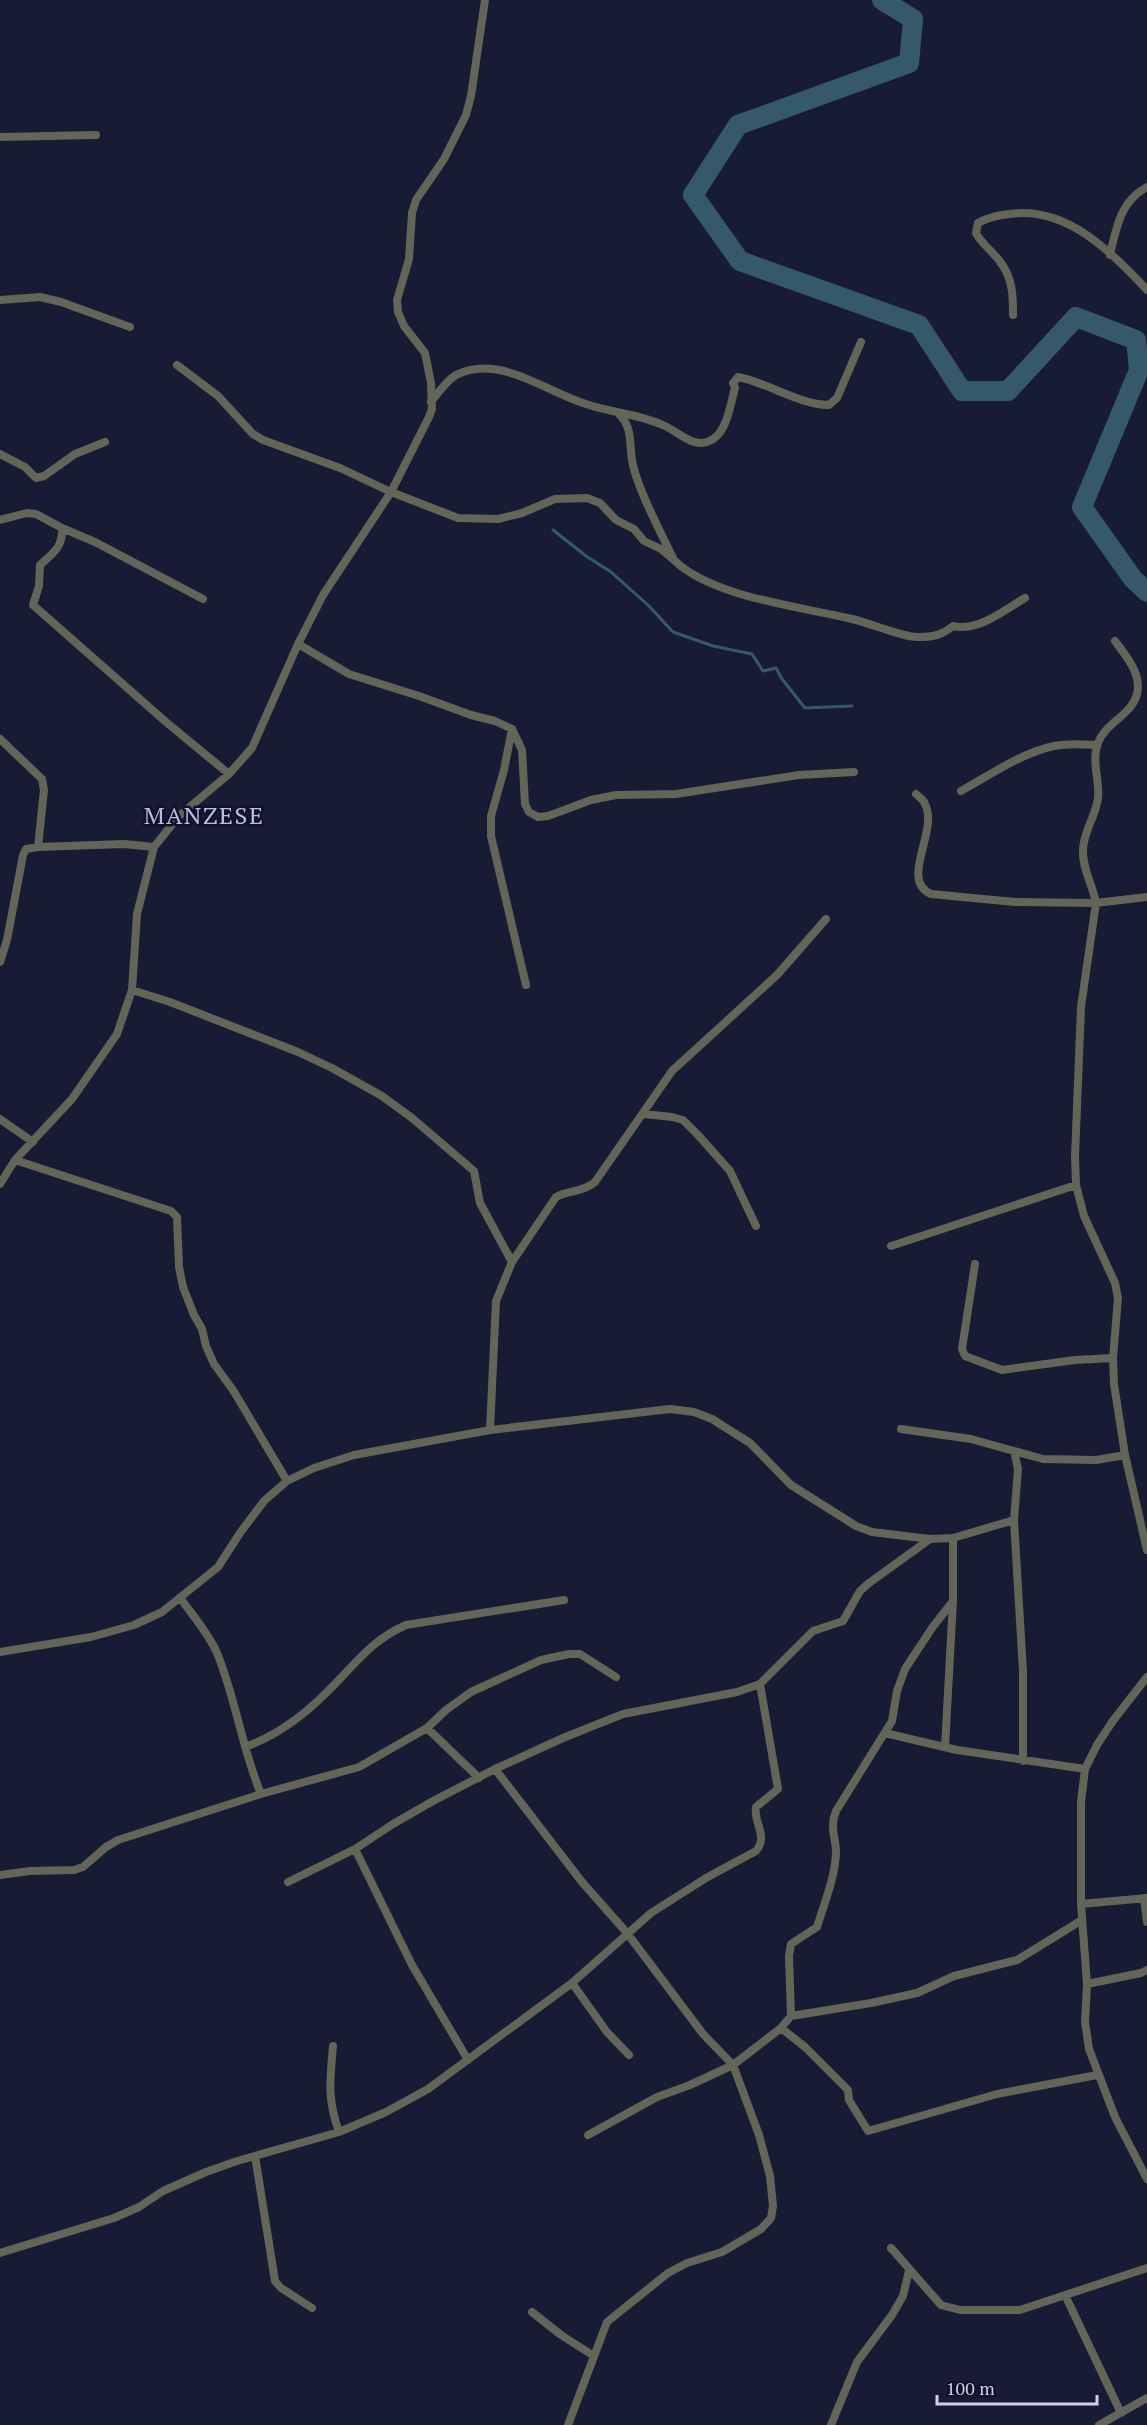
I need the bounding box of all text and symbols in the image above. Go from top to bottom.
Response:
district label: MANZESE [144,799,264,831]
scale bar [937,2368,1098,2406]
text: 100 m [946,2376,995,2400]

